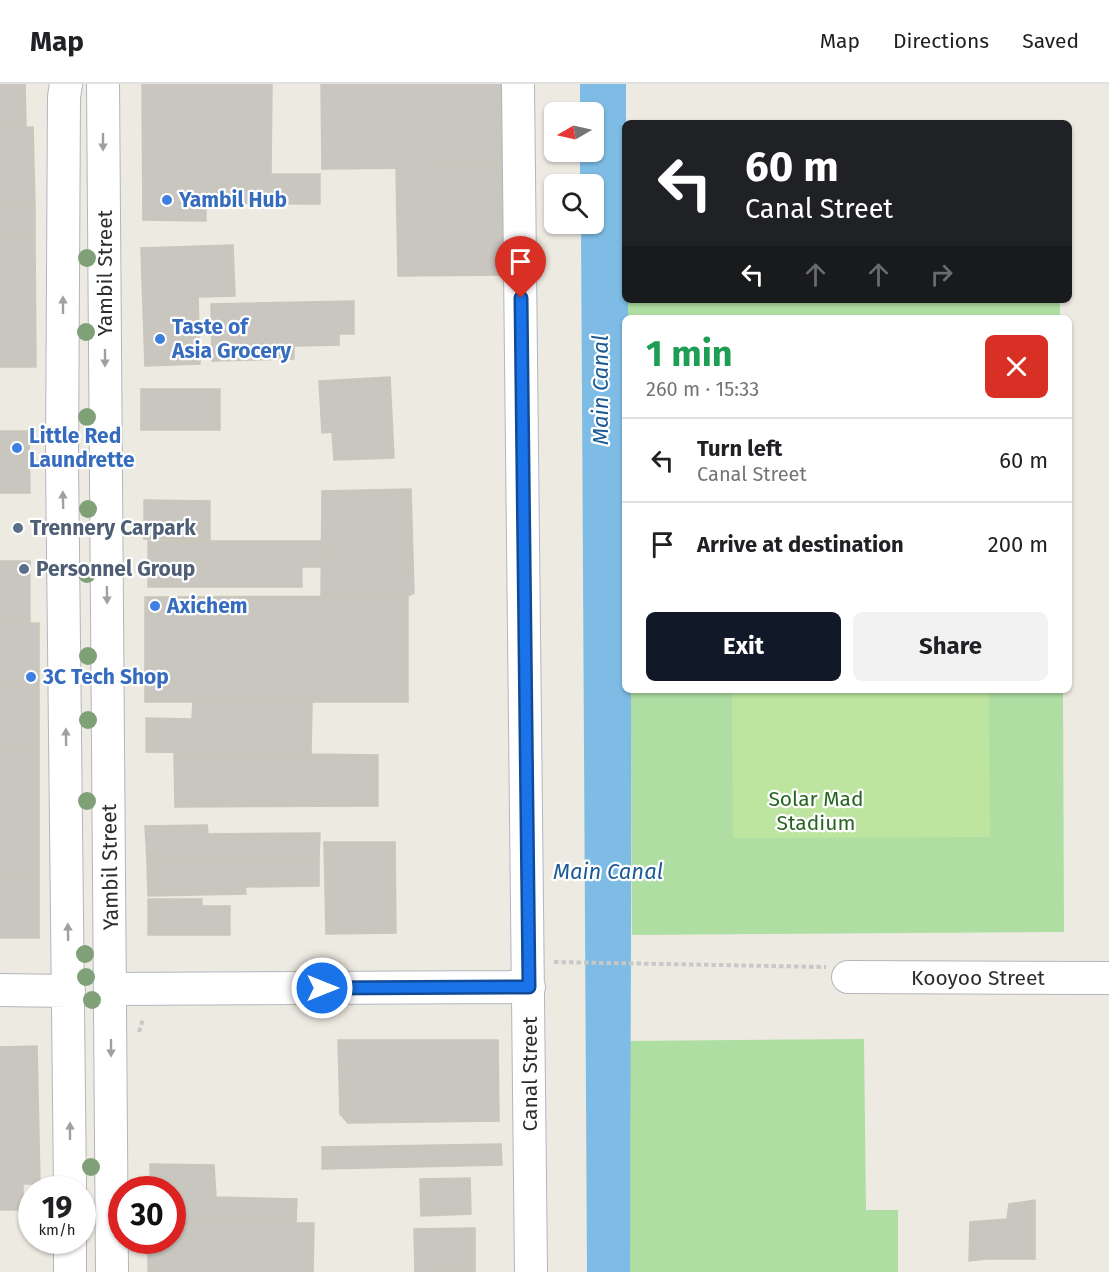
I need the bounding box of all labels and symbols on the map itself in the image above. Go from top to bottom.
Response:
north arrow [544,102,604,162]
one-way arrow [99,133,108,152]
place label: Yambil Hub [178,187,287,213]
marker: Yambil Hub [160,193,174,207]
street label: Yambil Street [92,209,118,336]
pin [495,236,546,298]
one-way arrow [58,296,68,315]
place label: Taste of Asia Grocery [171,314,291,364]
marker: Taste of Asia Grocery [153,332,167,346]
water label: Main Canal [587,335,614,445]
one-way arrow [100,349,110,368]
place label: Little Red Laundrette [29,423,135,473]
marker: Little Red Laundrette [10,441,24,455]
one-way arrow [58,491,68,510]
place label: Trennery Carpark [30,515,196,541]
marker: Trennery Carpark [11,521,25,535]
place label: Personnel Group [36,556,195,582]
marker: Personnel Group [17,562,31,576]
one-way arrow [102,586,112,605]
place label: Axichem [166,593,248,619]
marker: Axichem [148,599,162,613]
place label: 3C Tech Shop [42,664,169,690]
marker: 3C Tech Shop [24,670,38,684]
one-way arrow [61,728,70,747]
park label: Solar Mad Stadium [768,786,864,836]
street label: Yambil Street [96,803,124,930]
water label: Main Canal [553,858,663,885]
one-way arrow [63,923,73,942]
position arrow [290,956,354,1020]
street label: Kooyoo Street [911,965,1045,991]
street label: Canal Street [517,1016,543,1132]
one-way arrow [106,1038,116,1057]
one-way arrow [65,1122,74,1141]
speed limit sign: 30 [108,1176,186,1254]

